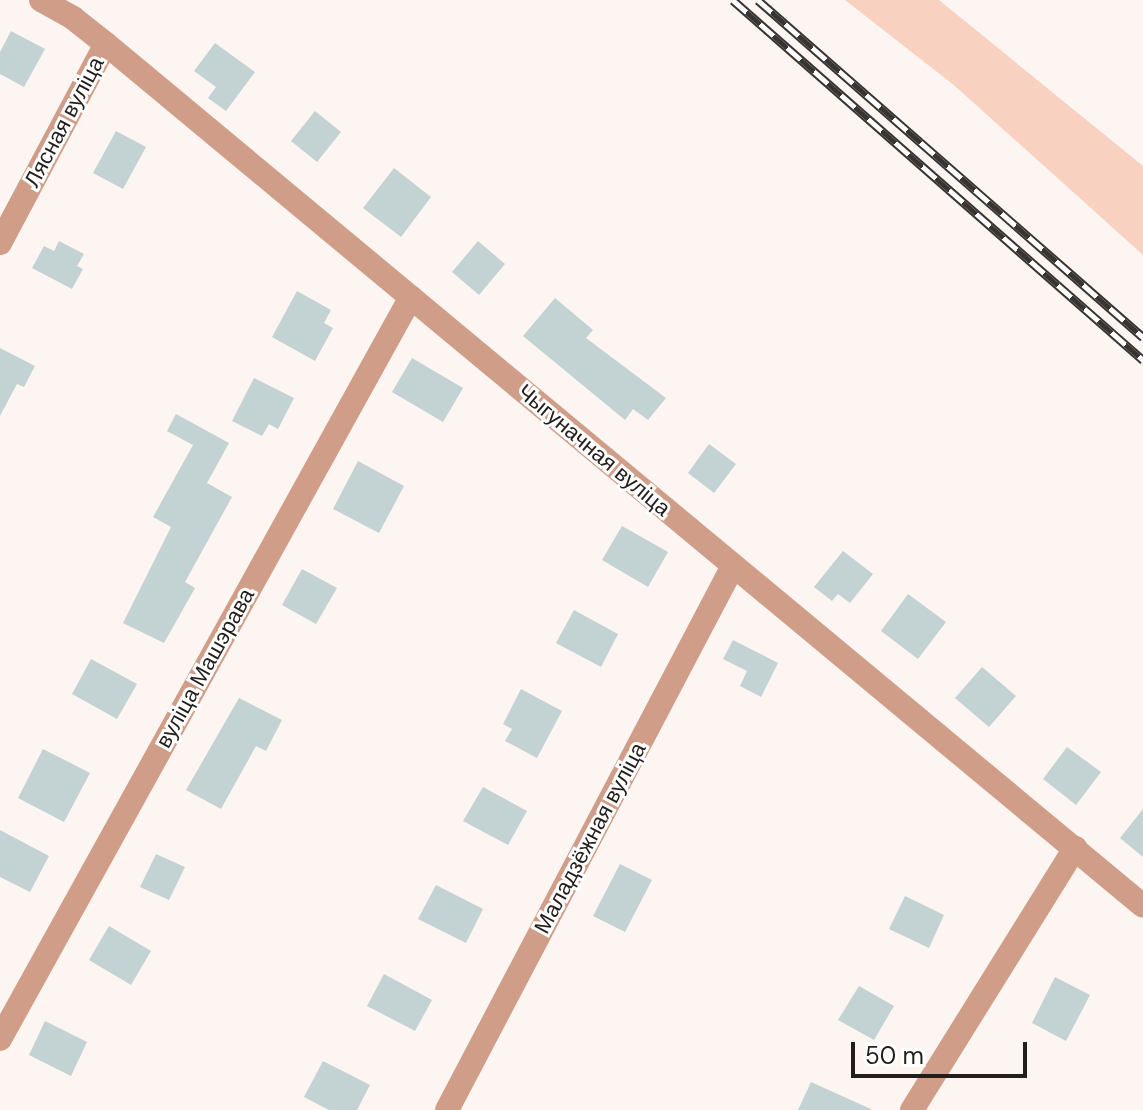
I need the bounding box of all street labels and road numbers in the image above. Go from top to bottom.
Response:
street label: Лясная вуліца [19,52,109,192]
street label: Чыгуначная вуліца [512,378,676,522]
street label: вуліца Машэрава [150,584,260,752]
street label: Маладзёжная вуліца [529,738,651,938]

